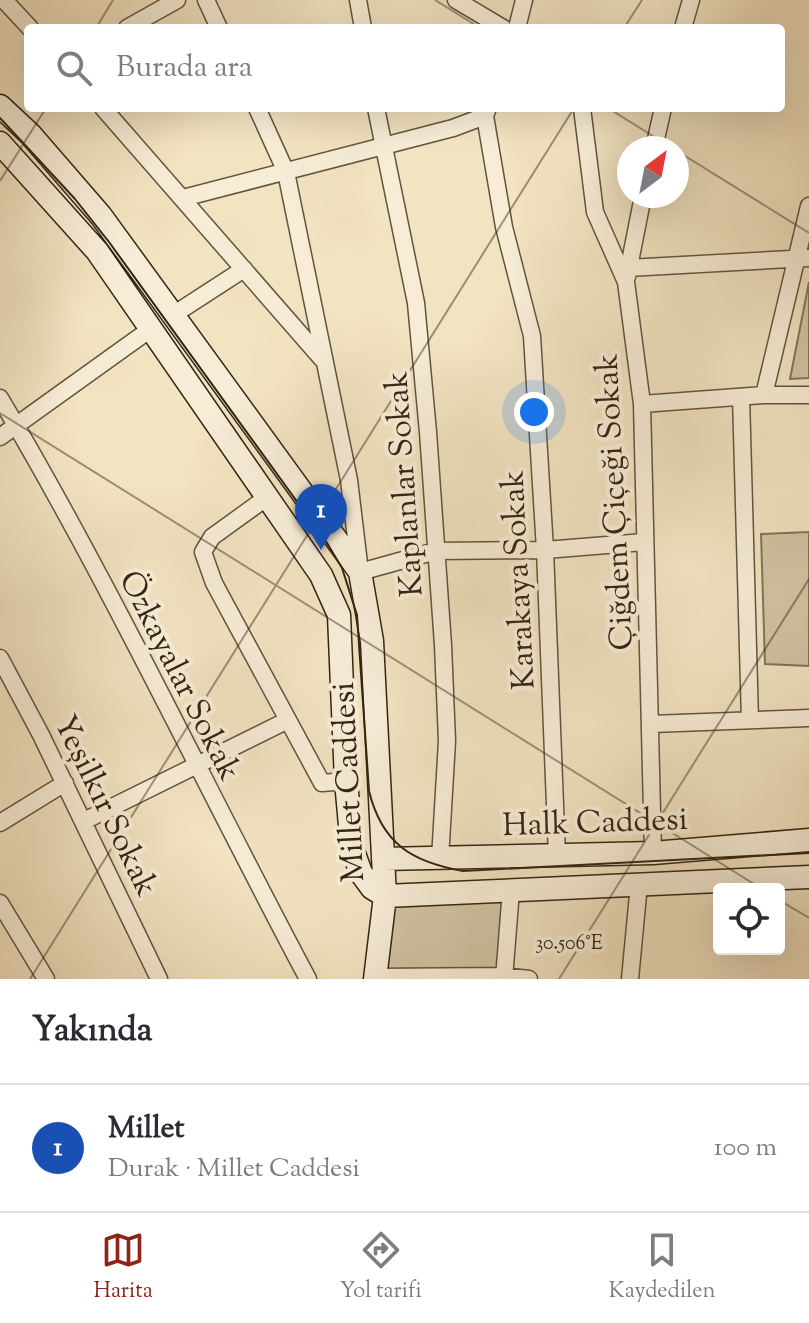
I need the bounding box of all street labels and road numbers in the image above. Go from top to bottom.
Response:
street label: Çiğdem Çiçeği Sokak [585,352,647,651]
street label: Kaplanlar Sokak [375,370,437,598]
street label: Karakaya Sokak [491,469,549,691]
street label: Özkayalar Sokak [106,563,251,789]
street label: Millet Caddesi [322,681,378,883]
street label: Yeşilkır Sokak [41,708,168,905]
street label: Halk Caddesi [502,798,689,850]

